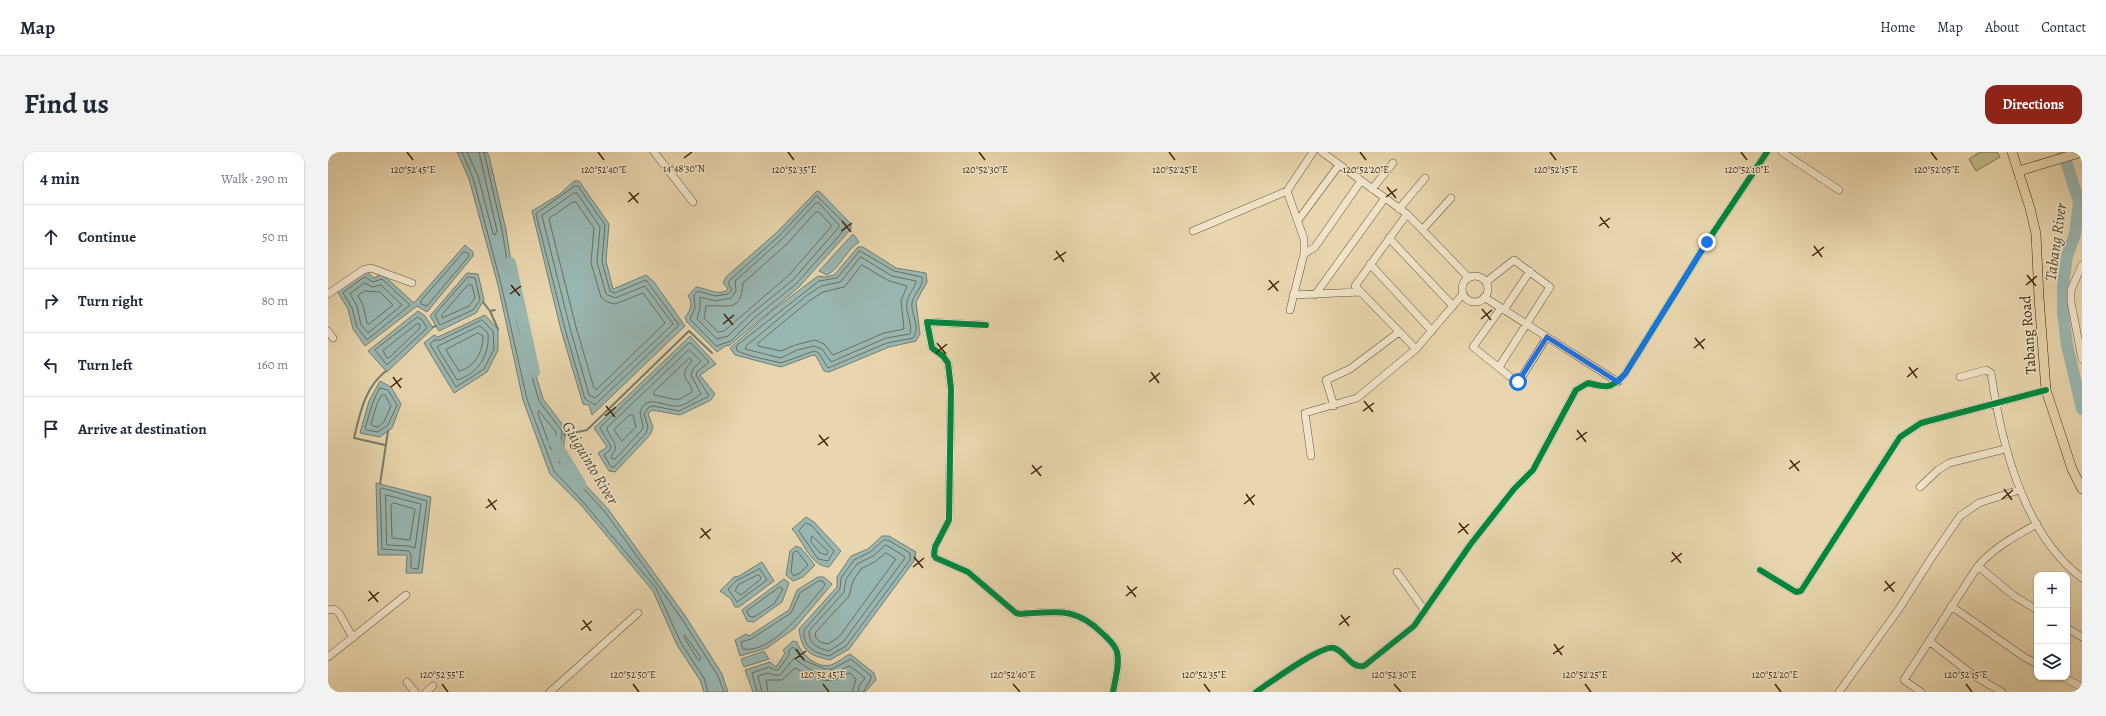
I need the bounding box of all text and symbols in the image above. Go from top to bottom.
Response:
text: Map [20,15,55,41]
text: Home [1880,18,1915,37]
text: Map [1937,18,1963,37]
text: About [1985,18,2019,37]
text: Contact [2041,18,2086,37]
text: Find us [24,85,109,123]
button: Directions [1985,85,2082,124]
text: 14°48'30"N [663,162,705,175]
text: 120°52'45"E [390,163,436,176]
text: 120°52'40"E [581,163,627,176]
text: 120°52'35"E [772,163,816,176]
text: 120°52'30"E [962,163,1008,176]
text: 120°52'25"E [1152,163,1198,176]
text: 120°52'20"E [1343,163,1389,176]
text: 120°52'15"E [1534,163,1578,176]
text: 120°52'10"E [1725,163,1770,176]
text: 120°52'05"E [1914,163,1960,176]
text: 4 min [40,167,80,190]
text: Walk · 290 m [221,170,288,187]
water label: Tabang River [2040,201,2072,282]
icon: ahead [40,226,62,248]
text: Continue [78,227,136,247]
text: 50 m [262,228,288,245]
route end [1698,233,1716,251]
icon: right [40,290,62,312]
text: Turn right [78,291,143,311]
text: 80 m [261,292,288,309]
street label: Tabang Road [2015,294,2041,375]
icon: left [40,354,62,376]
text: Turn left [78,355,133,375]
text: 160 m [257,356,288,373]
route start [1509,373,1527,391]
water label: Guiguinto River [556,417,624,509]
icon: arrive [40,418,62,440]
text: Arrive at destination [78,419,207,439]
map controls [2034,572,2070,680]
button: + [2034,572,2070,608]
button: − [2034,608,2070,644]
button: layers [2034,644,2070,680]
text: 120°52'55"E [420,668,464,681]
text: 120°52'50"E [610,668,656,681]
text: 120°52'45"E [800,668,846,681]
text: 120°52'40"E [990,668,1036,681]
text: 120°52'35"E [1182,668,1226,681]
text: 120°52'30"E [1371,668,1417,681]
text: 120°52'25"E [1562,668,1608,681]
text: 120°52'20"E [1752,668,1798,681]
text: 120°52'15"E [1944,668,1988,681]

